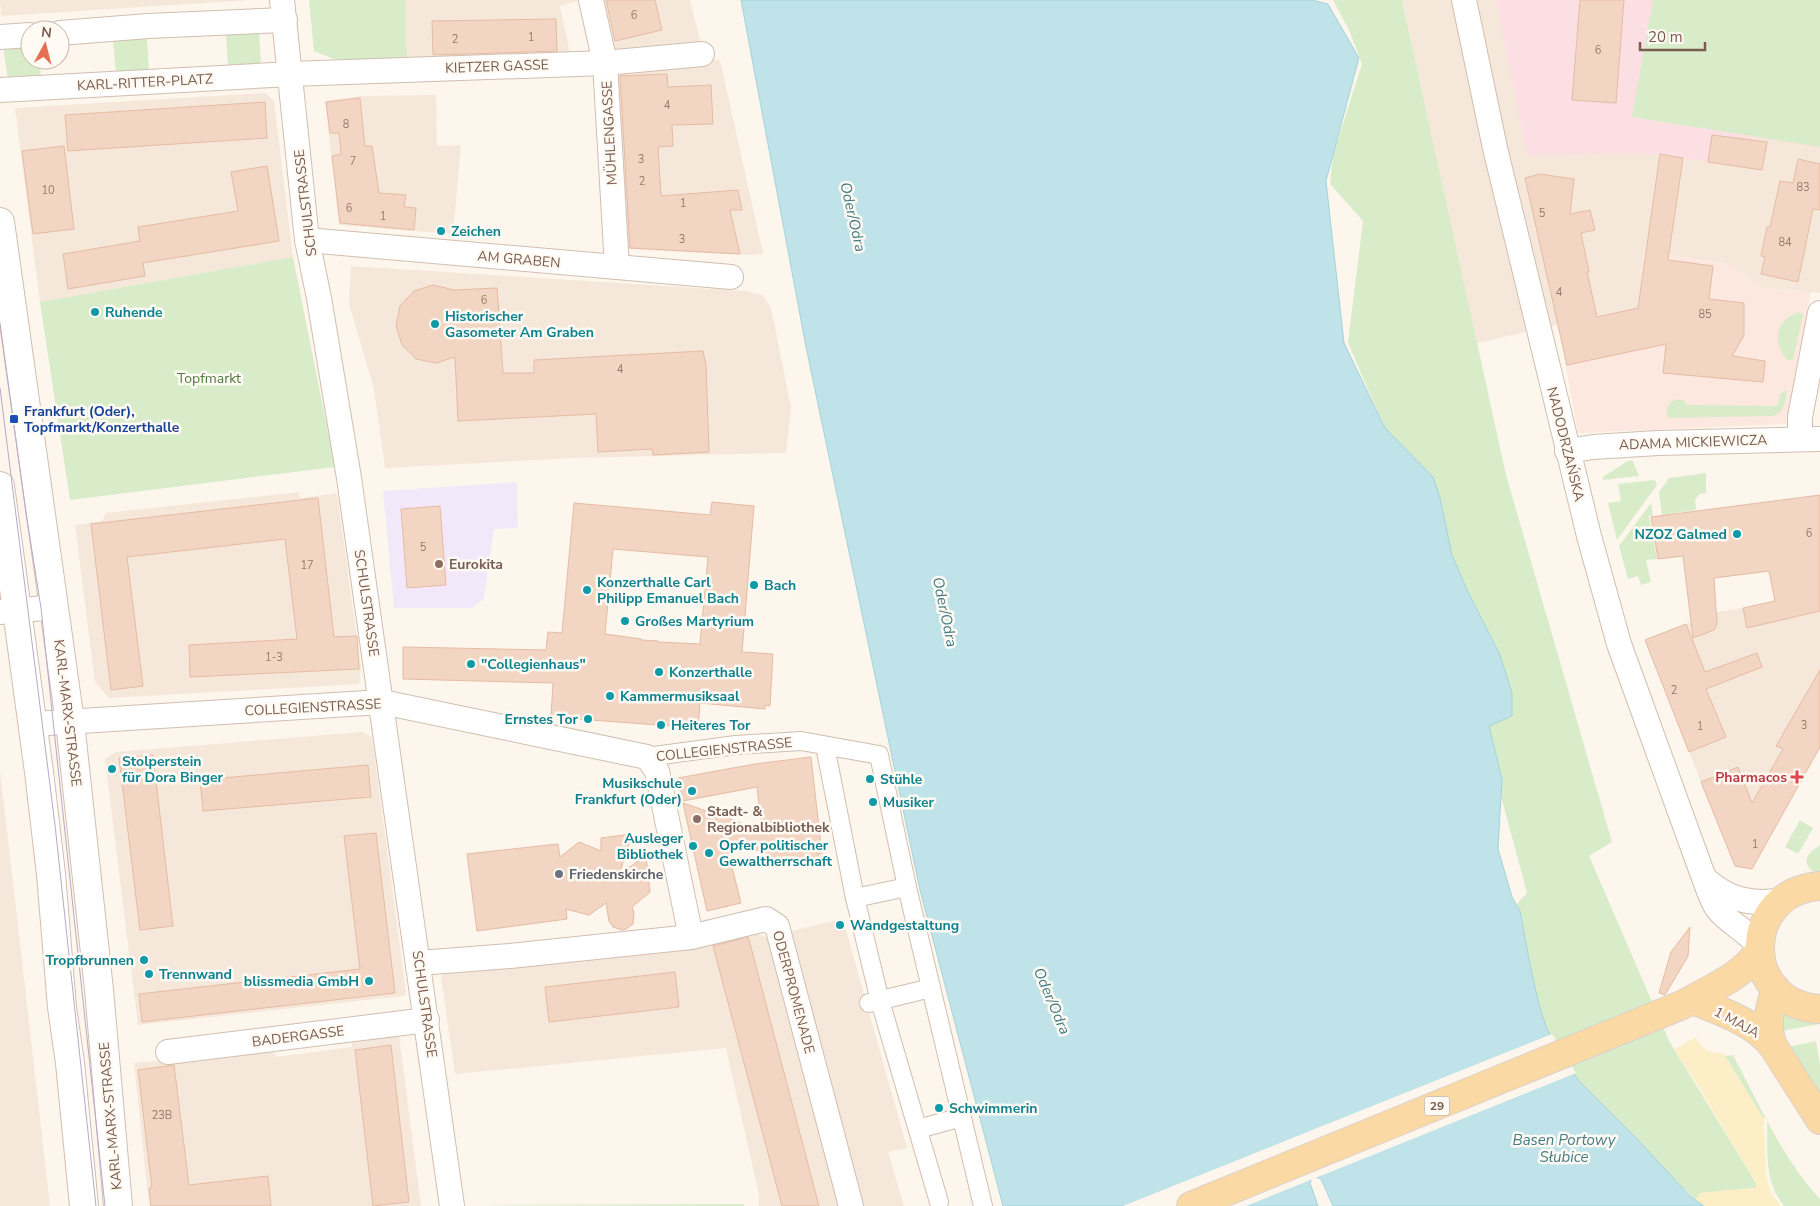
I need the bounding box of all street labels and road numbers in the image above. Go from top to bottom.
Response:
street label: KIETZER GASSE [445,55,549,78]
street label: KARL-RITTER-PLATZ [77,69,213,96]
street label: MÜHLENGASSE [597,80,622,186]
street label: SCHULSTRASSE [290,148,321,258]
street label: AM GRABEN [477,246,561,273]
street label: NADODRZAŃSKA [1542,385,1589,503]
street label: ADAMA MICKIEWICZA [1619,430,1768,455]
street label: SCHULSTRASSE [350,548,383,658]
street label: KARL-MARX-STRASSE [49,638,86,788]
street label: COLLEGIENSTRASSE [244,694,382,721]
street label: COLLEGIENSTRASSE [655,733,793,766]
street label: ODERPROMENADE [768,928,819,1056]
street label: SCHULSTRASSE [408,949,441,1059]
street label: 1 MAJA [1711,1002,1763,1043]
street label: BADERGASSE [251,1021,345,1052]
street label: KARL-MARX-STRASSE [95,1041,126,1191]
road number: 29 [1424,1096,1450,1116]

